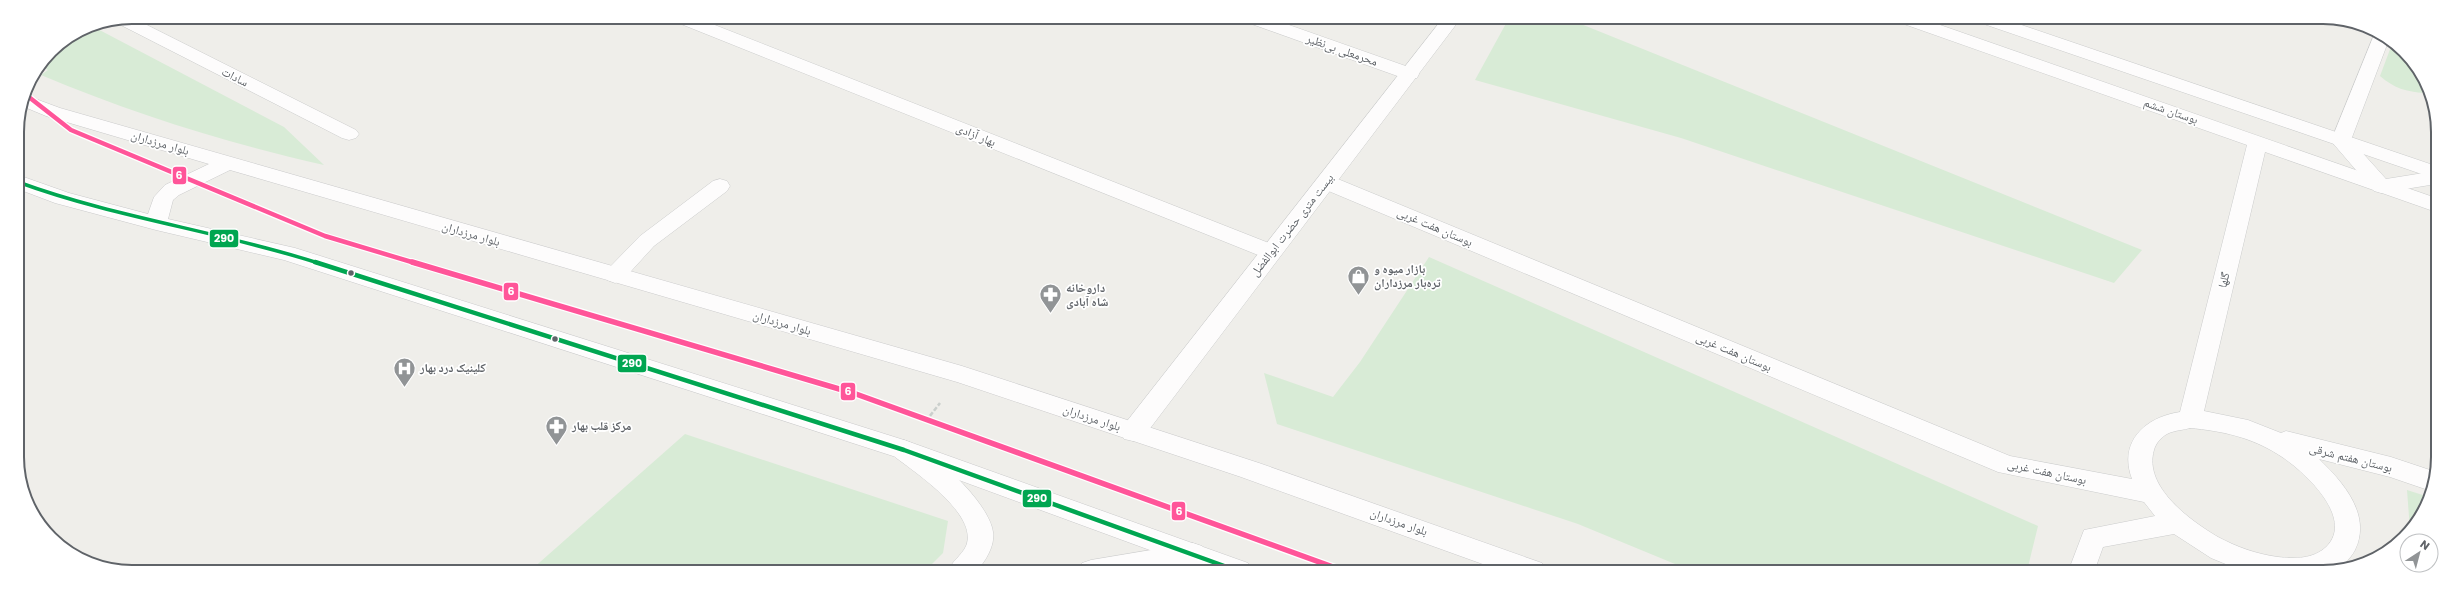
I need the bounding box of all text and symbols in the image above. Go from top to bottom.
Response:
street label: محرمعلی بی‌نظیر [1303,29,1380,70]
street label: سادات [219,63,252,91]
street label: بوستان ششم [2142,93,2201,128]
street label: بهار آزادی [954,119,999,150]
street label: بلوار مرزداران [129,126,191,159]
line badge: 6 [172,166,187,185]
text: 6 [175,167,183,183]
street label: بیست متری حضرت ابوالفضل [1246,170,1337,280]
street label: بوستان هفت غربی [1395,203,1476,250]
street label: بلوار مرزداران [440,217,502,250]
line badge: 290 [209,229,239,248]
text: 290 [214,230,234,246]
place label: بازار میوه و تره‌بار مرزداران [1374,260,1441,291]
shop icon: بازار میوه و تره‌بار مرزداران [1346,263,1372,296]
unlabelled marker [346,268,356,278]
street label: گلها [2213,270,2234,289]
place label: داروخانه شاه آبادی [1066,279,1109,310]
line badge: 6 [503,282,519,301]
pharmacy icon: داروخانه شاه آبادی [1037,282,1063,315]
text: 6 [507,283,515,299]
street label: بلوار مرزداران [751,306,813,339]
street label: بوستان هفت غربی [1694,328,1775,375]
unlabelled marker [550,334,560,344]
line badge: 290 [617,354,647,373]
hospital icon: کلینیک درد بهار [391,355,417,388]
text: 290 [622,355,642,371]
place label: کلینیک درد بهار [419,359,486,376]
line badge: 6 [840,382,856,401]
text: 6 [844,383,852,399]
street label: بلوار مرزداران [1061,400,1123,435]
pharmacy icon: مرکز قلب بهار [543,413,569,446]
place label: مرکز قلب بهار [571,417,632,434]
street label: بوستان هفتم شرقی [2308,439,2394,476]
street label: بوستان هفت غربی [2006,455,2088,488]
line badge: 290 [1022,489,1052,508]
text: 290 [1027,490,1047,506]
line badge: 6 [1171,501,1186,521]
text: 6 [1175,503,1183,519]
street label: بلوار مرزداران [1368,504,1430,539]
north arrow [2399,533,2439,573]
text: N [2417,536,2433,554]

